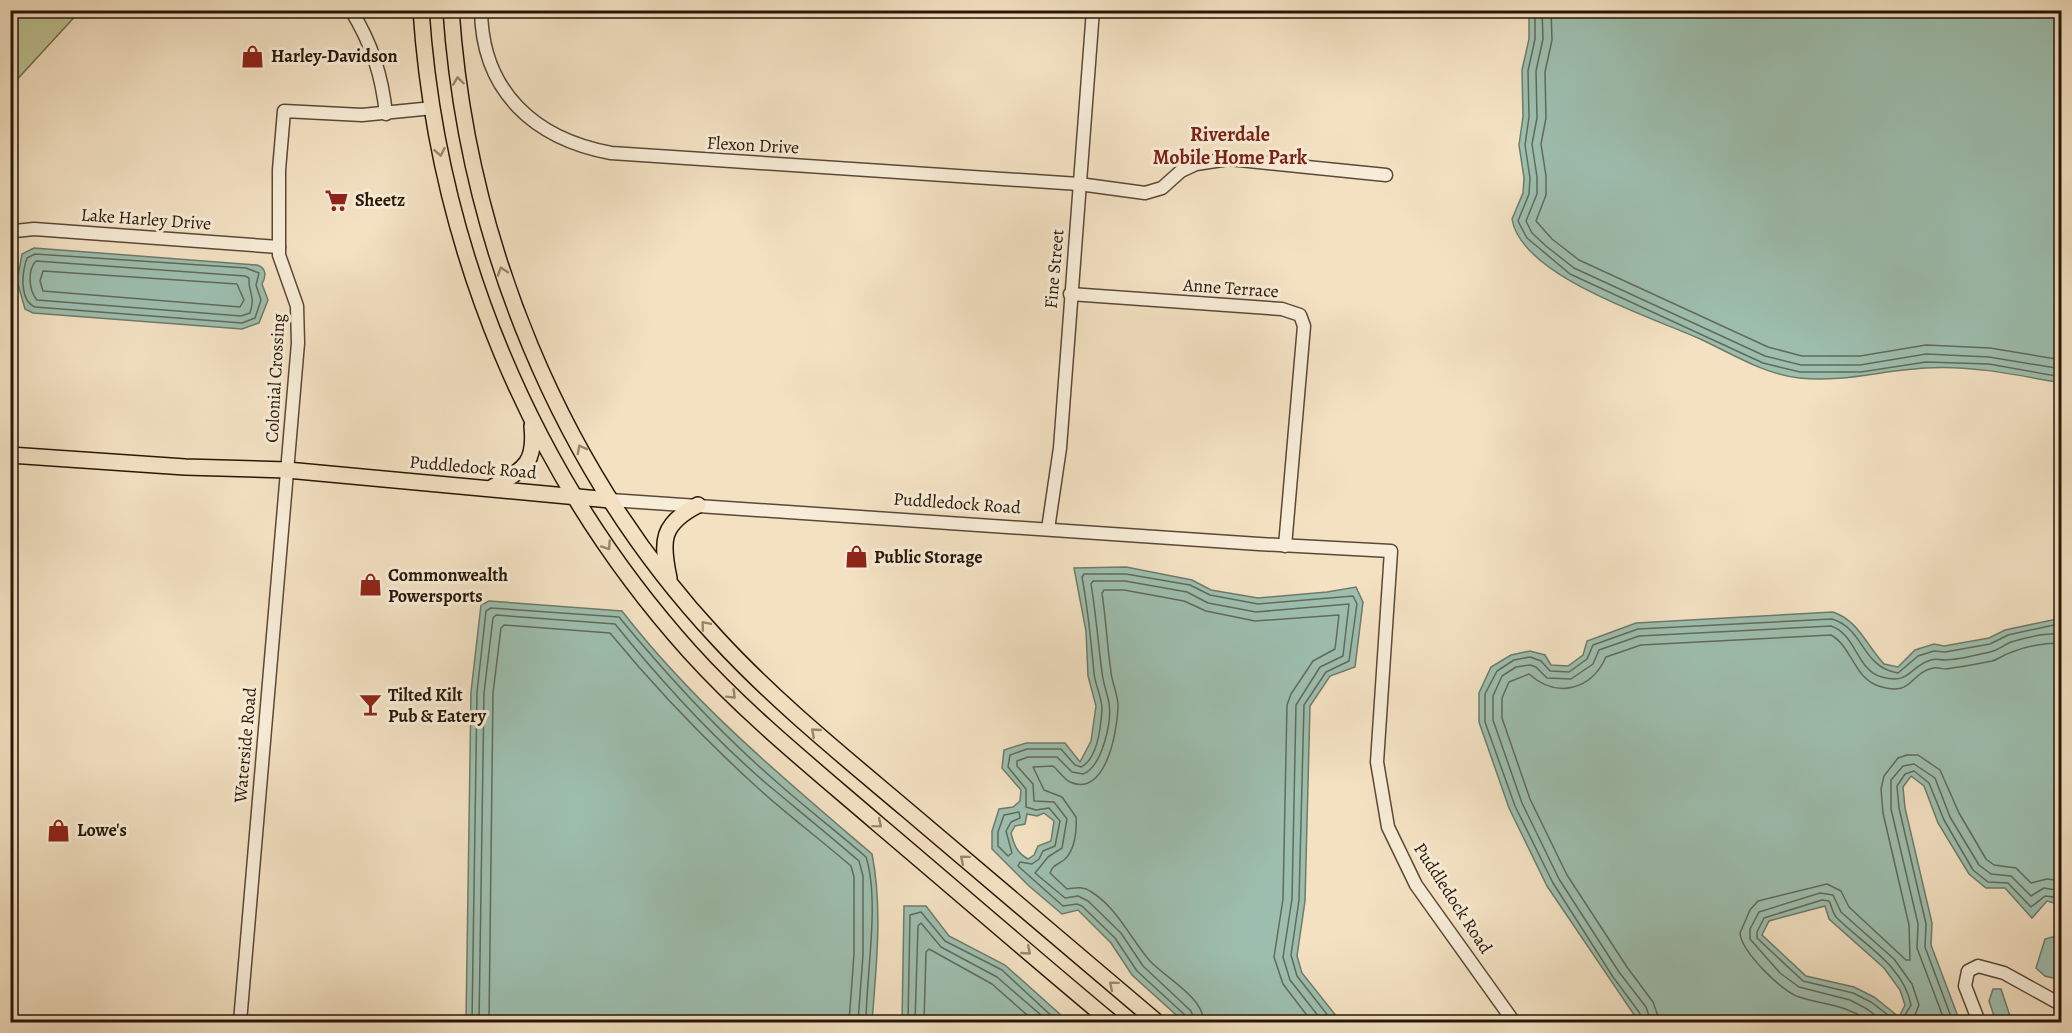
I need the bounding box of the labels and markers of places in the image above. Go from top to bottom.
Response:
shop icon: Harley-Davidson [240,43,266,69]
place label: Harley-Davidson [271,44,398,68]
supermarket icon: Sheetz [324,187,350,213]
place label: Sheetz [355,188,405,212]
shop icon: Public Storage [843,544,869,570]
place label: Public Storage [874,545,983,569]
place label: Commonwealth Powersports [388,563,508,608]
shop icon: Commonwealth Powersports [357,572,383,598]
place label: Tilted Kilt Pub & Eatery [388,683,487,728]
bar icon: Tilted Kilt Pub & Eatery [357,692,383,718]
shop icon: Lowe's [46,817,72,843]
place label: Lowe's [77,818,127,842]

